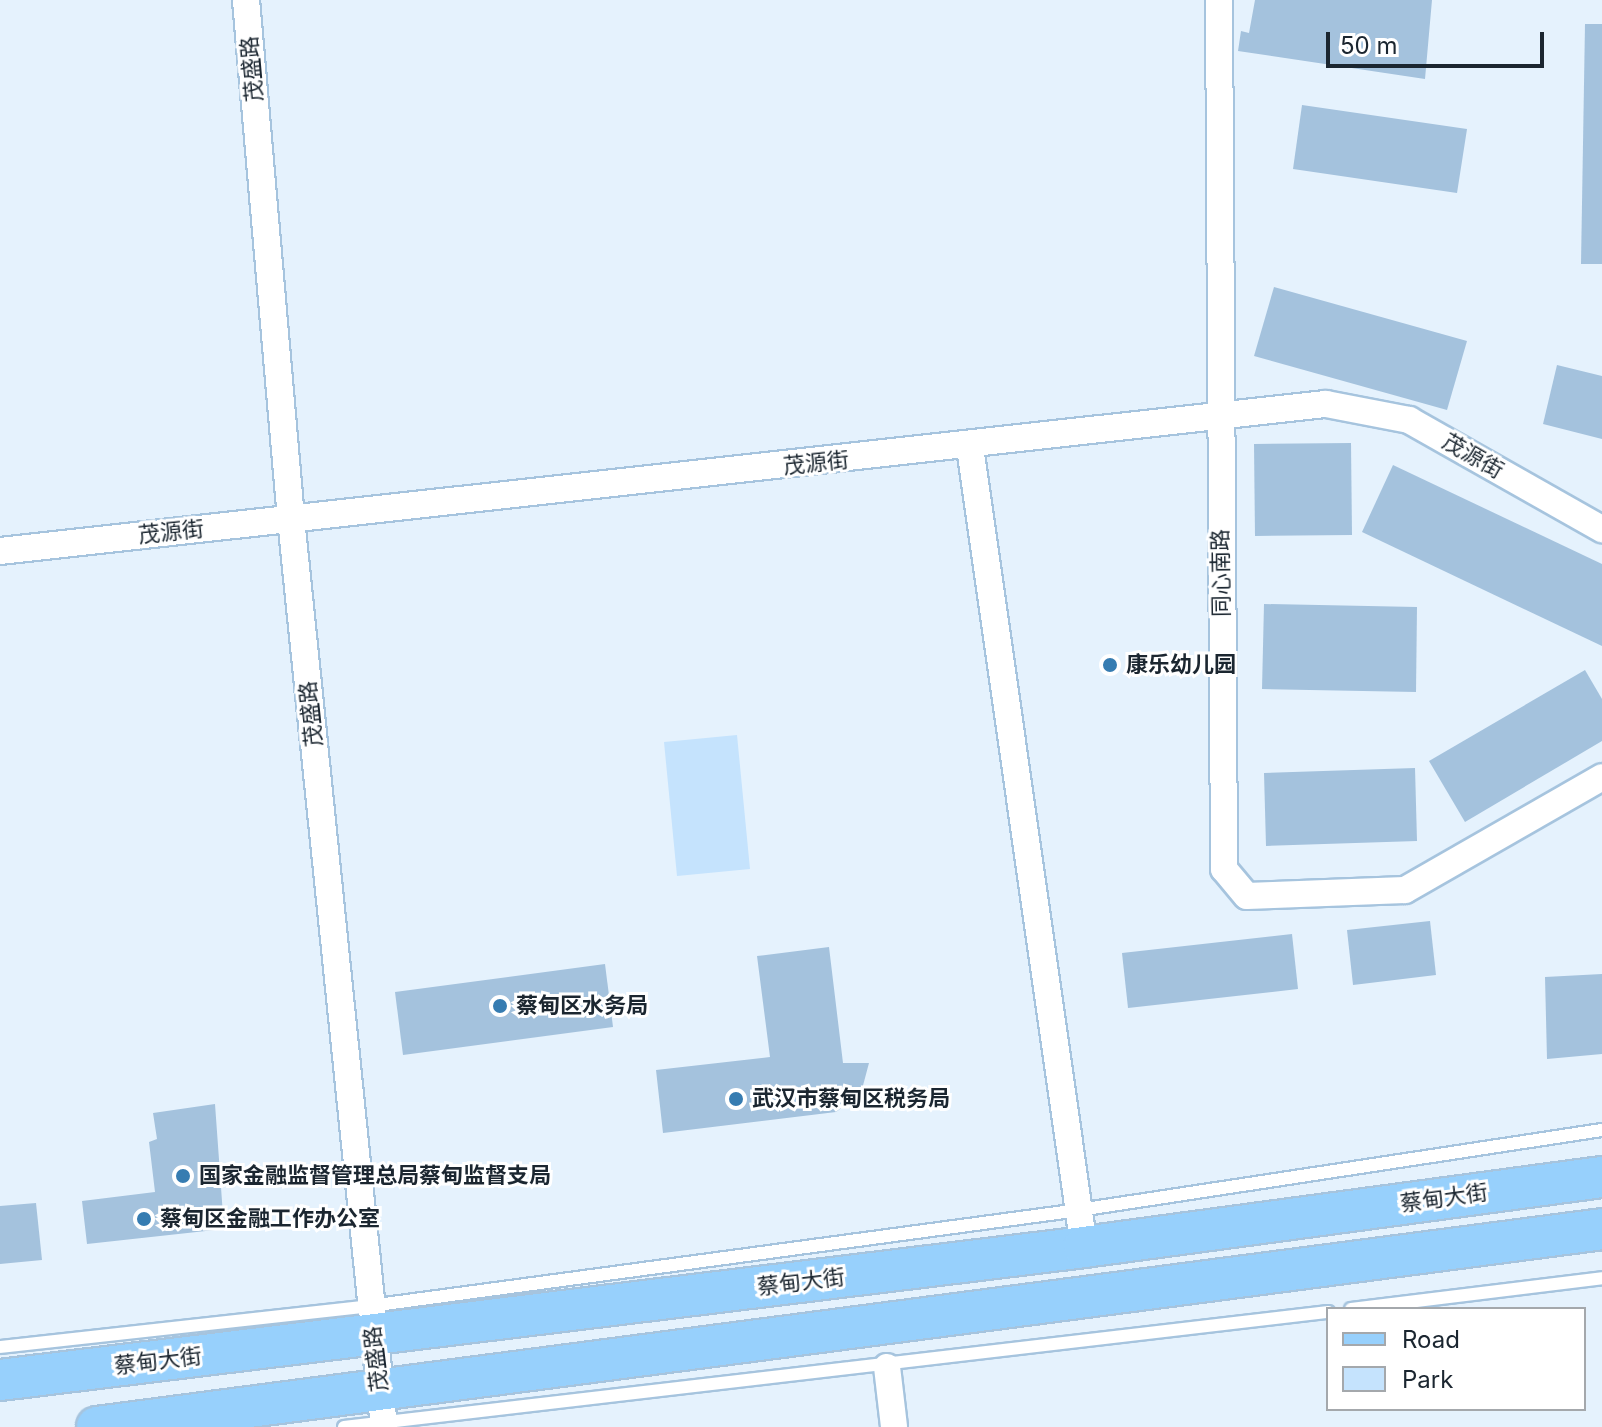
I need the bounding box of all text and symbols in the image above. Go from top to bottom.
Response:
scale bar [1330,16,1548,66]
text: 50 m [1340,31,1398,60]
street label: 茂盛路 [236,35,268,103]
street label: 茂源街 [1438,428,1508,484]
street label: 茂源街 [782,446,850,480]
street label: 茂源街 [137,515,205,549]
street label: 同心南路 [1207,529,1235,617]
place label: 康乐幼儿园 [1126,652,1236,678]
marker: 康乐幼儿园 [1101,656,1119,674]
street label: 茂盛路 [294,680,328,748]
place label: 蔡甸区水务局 [516,993,648,1019]
marker: 蔡甸区水务局 [491,997,509,1015]
place label: 武汉市蔡甸区税务局 [752,1086,950,1112]
marker: 武汉市蔡甸区税务局 [727,1090,745,1108]
place label: 国家金融监督管理总局蔡甸监督支局 [199,1163,551,1189]
marker: 国家金融监督管理总局蔡甸监督支局 [174,1167,192,1185]
street label: 蔡甸大街 [1399,1179,1489,1217]
place label: 蔡甸区金融工作办公室 [160,1206,380,1232]
marker: 蔡甸区金融工作办公室 [135,1210,153,1228]
street label: 蔡甸大街 [756,1264,846,1300]
legend [1326,1307,1586,1411]
street label: 茂盛路 [359,1325,393,1393]
text: Road [1402,1325,1460,1354]
street label: 蔡甸大街 [113,1343,203,1379]
text: Park [1402,1365,1453,1394]

